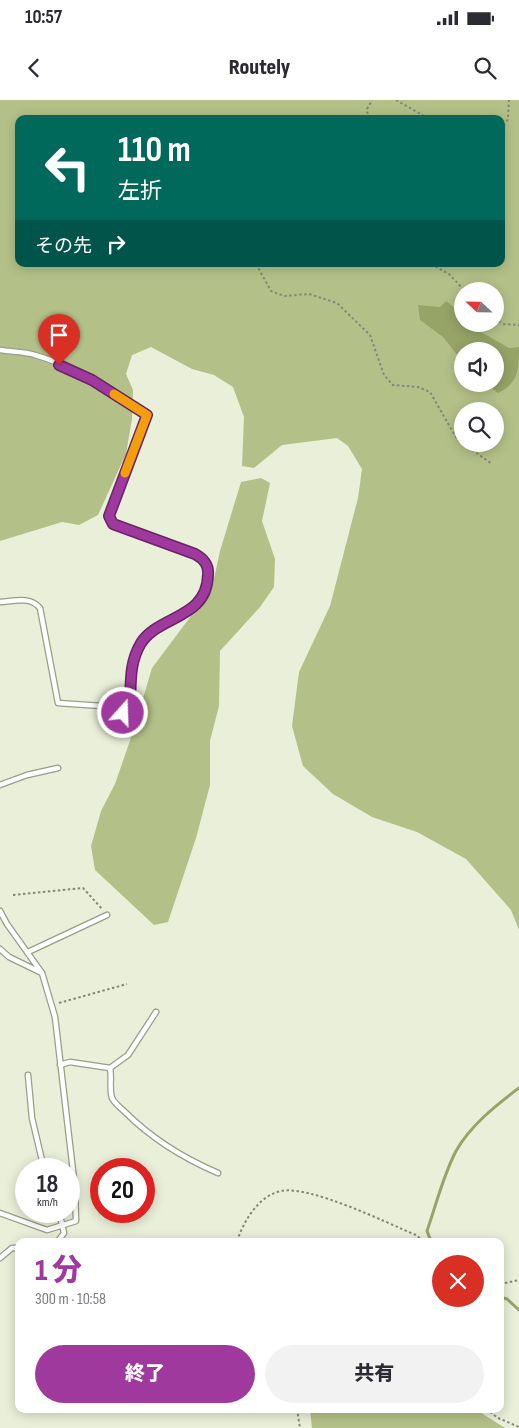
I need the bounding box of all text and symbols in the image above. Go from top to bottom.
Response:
text: 10:57 [25,6,62,29]
icon: back [20,54,48,82]
text: Routely [229,54,290,81]
icon: search [471,54,499,82]
text: 110 m [118,129,191,172]
icon: left [35,135,100,200]
text: 左折 [118,178,162,205]
icon: right [102,230,130,258]
text: その先 [35,235,92,258]
north arrow [454,282,504,332]
map controls [454,282,504,452]
pin [38,314,80,365]
icon: arrive [45,321,73,349]
button: sound [454,342,504,392]
button: search [454,402,504,452]
position arrow [96,686,148,738]
speed limit sign: 20 [90,1158,155,1223]
text: 18 [37,1169,58,1200]
text: km/h [37,1195,58,1210]
text: 1 分 [35,1253,82,1289]
button: close [432,1255,484,1307]
text: 300 m · 10:58 [35,1290,106,1309]
button: 終了 [35,1345,255,1403]
button: 共有 [265,1345,484,1403]

